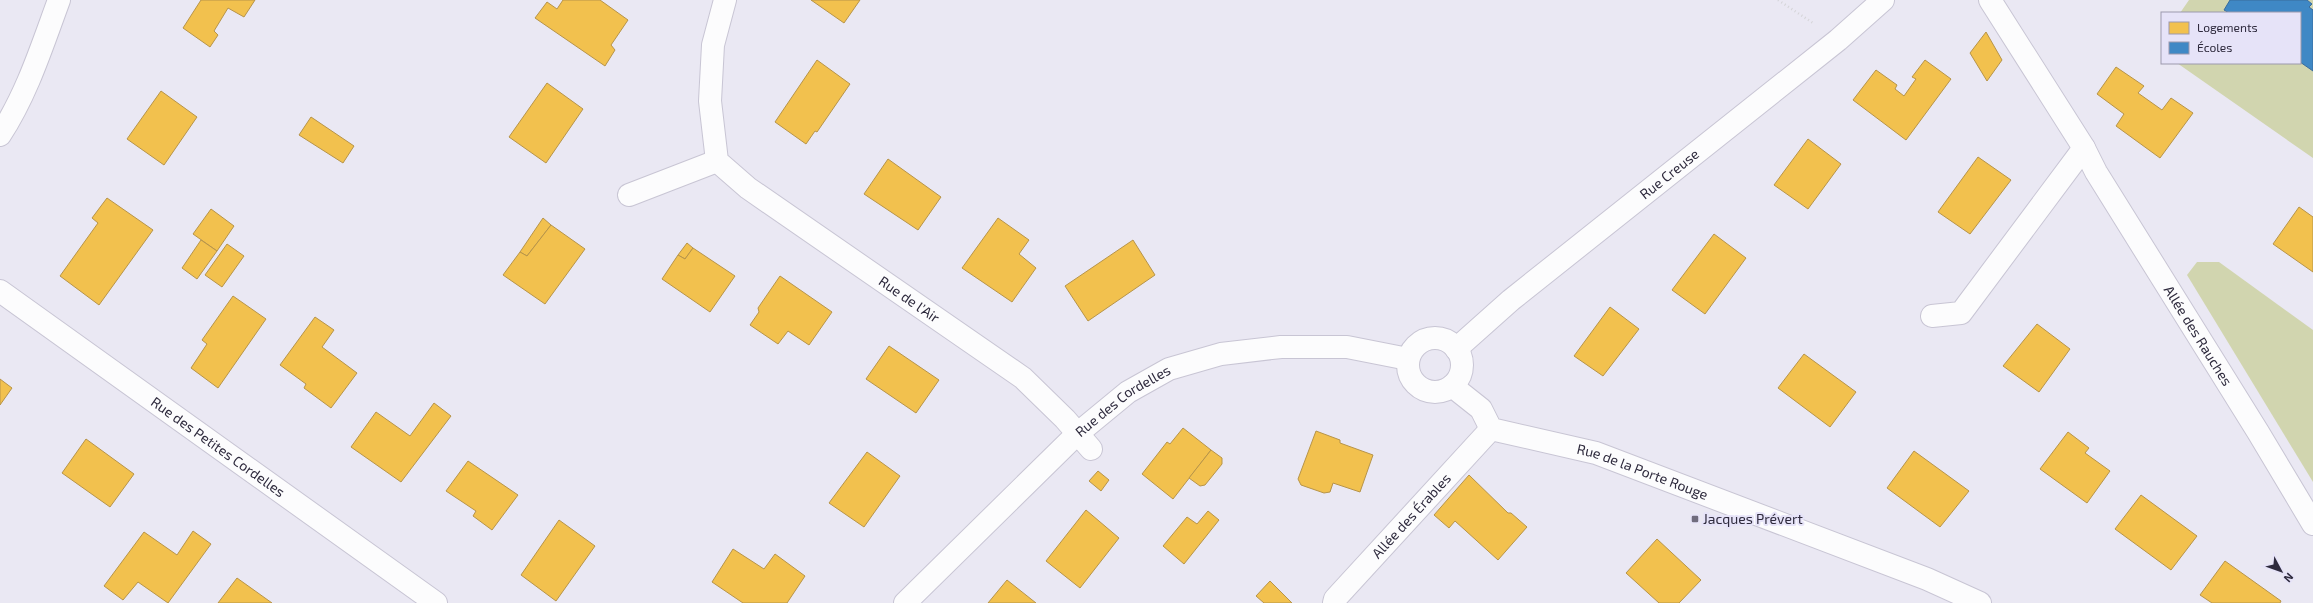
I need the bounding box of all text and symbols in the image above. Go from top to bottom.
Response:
legend [2161,12,2301,64]
text: Logements [2197,20,2258,34]
text: Écoles [2197,40,2232,54]
street label: Rue Creuse [1636,145,1702,202]
street label: Rue de l'Air [876,272,943,326]
street label: Allée des Rauches [2161,282,2236,389]
street label: Rue des Cordelles [1072,361,1173,440]
street label: Rue des Petites Cordelles [148,393,289,500]
street label: Rue de la Porte Rouge [1575,440,1711,503]
street label: Allée des Érables [1368,470,1454,561]
place label: Jacques Prévert [1703,510,1803,527]
marker: Jacques Prévert [1690,514,1700,524]
north arrow [2261,551,2301,591]
text: N [2281,571,2296,585]

